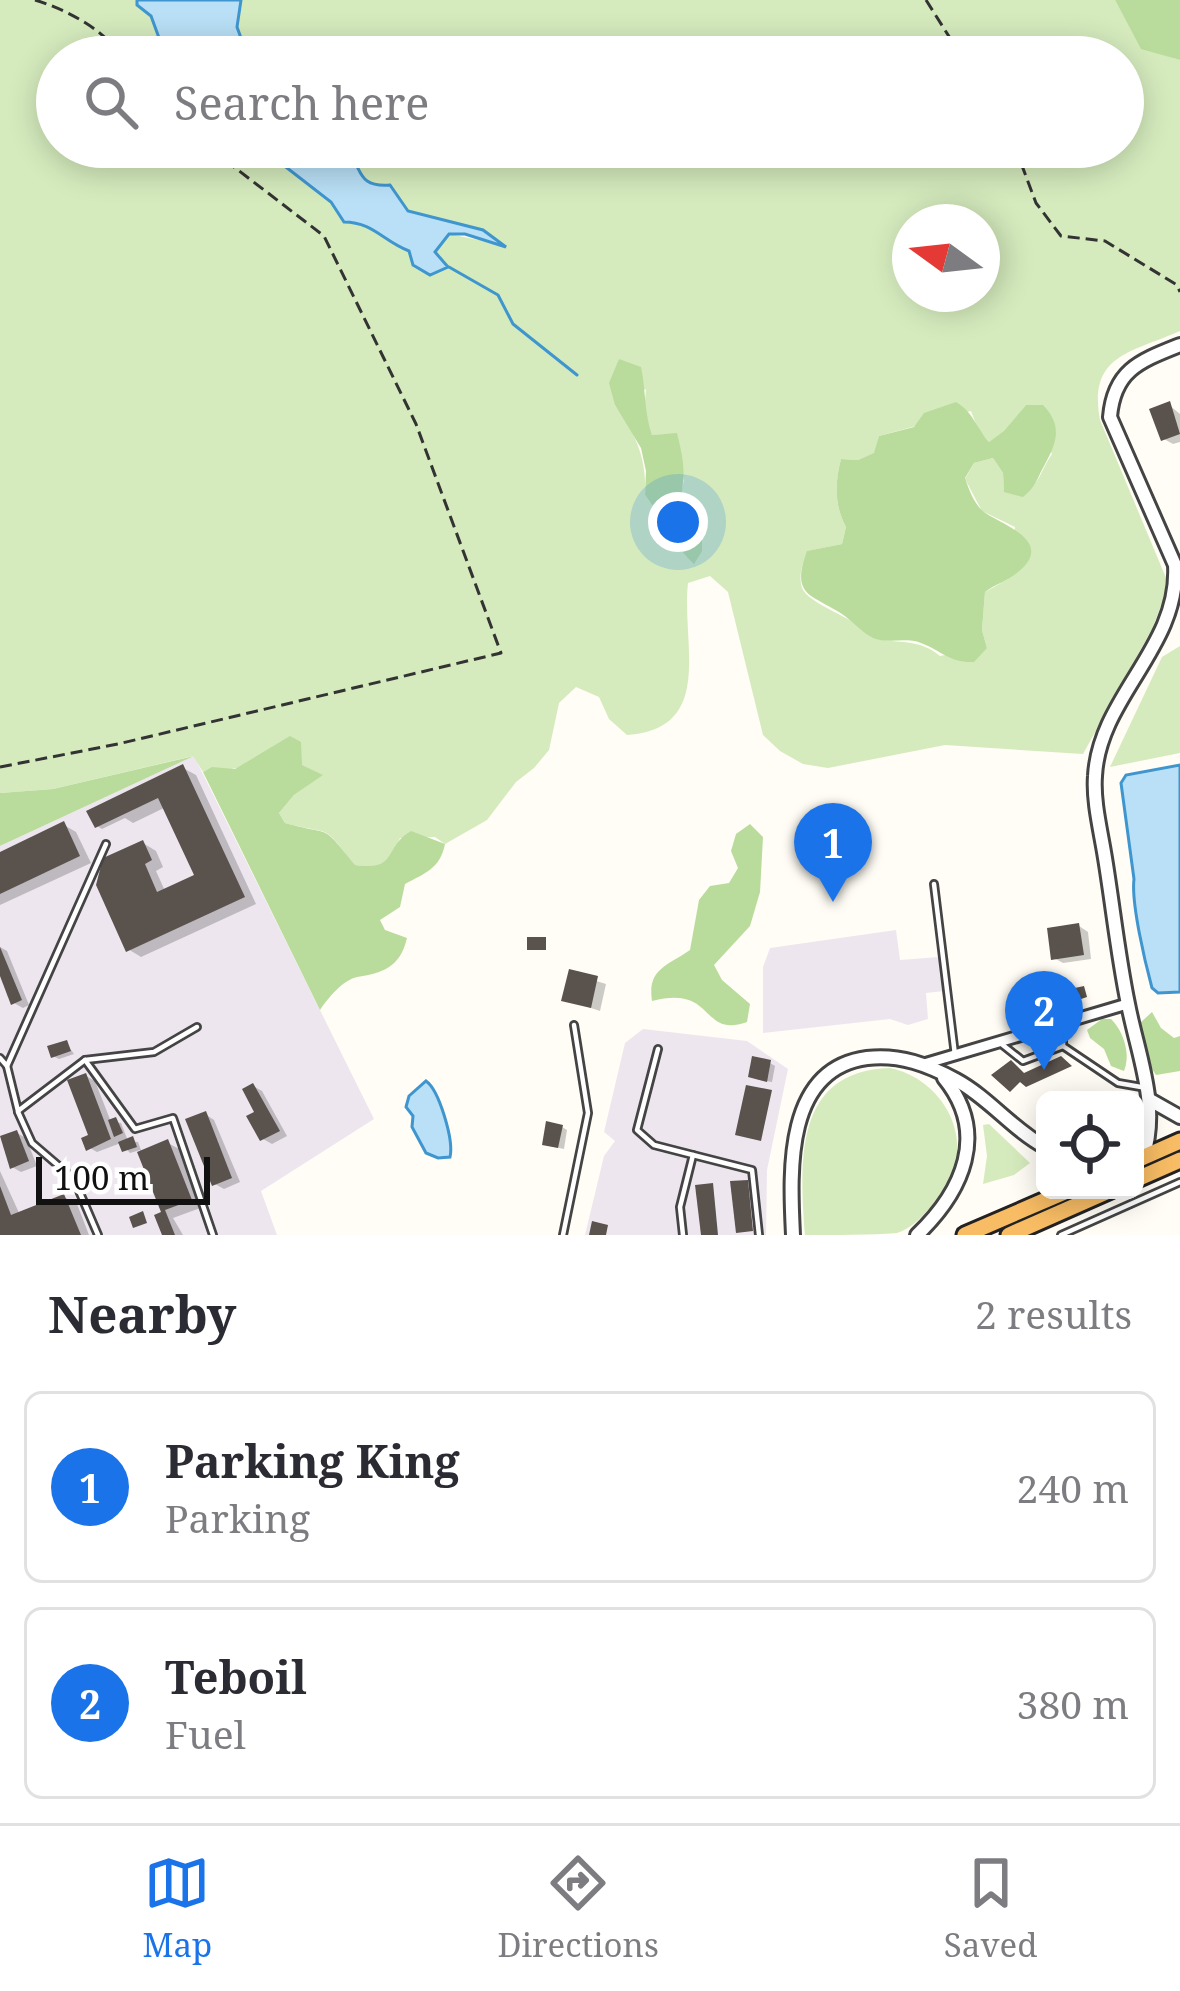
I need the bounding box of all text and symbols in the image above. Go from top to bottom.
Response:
search box [36,36,1144,168]
icon: search [78,69,144,135]
text: Search here [174,72,429,133]
north arrow [892,204,1000,312]
your location [648,492,708,552]
pin: 1 [794,803,872,902]
pin: 2 [1005,971,1083,1070]
map controls [1036,1091,1144,1199]
button: locate [1036,1091,1144,1199]
scale bar [36,1151,210,1204]
text: 100 m [54,1155,149,1200]
text: Nearby [48,1278,236,1348]
text: 2 results [975,1287,1132,1340]
text: Parking King [165,1430,460,1491]
text: 1 [79,1461,101,1514]
text: 240 m [1017,1461,1129,1514]
text: Parking [165,1491,310,1544]
text: Teboil [165,1646,307,1707]
text: 2 [79,1677,101,1730]
text: 380 m [1017,1677,1129,1730]
text: Fuel [165,1707,246,1760]
tab: Map [143,1850,212,1967]
tab: Directions [497,1850,659,1967]
tab: Saved [944,1850,1037,1967]

